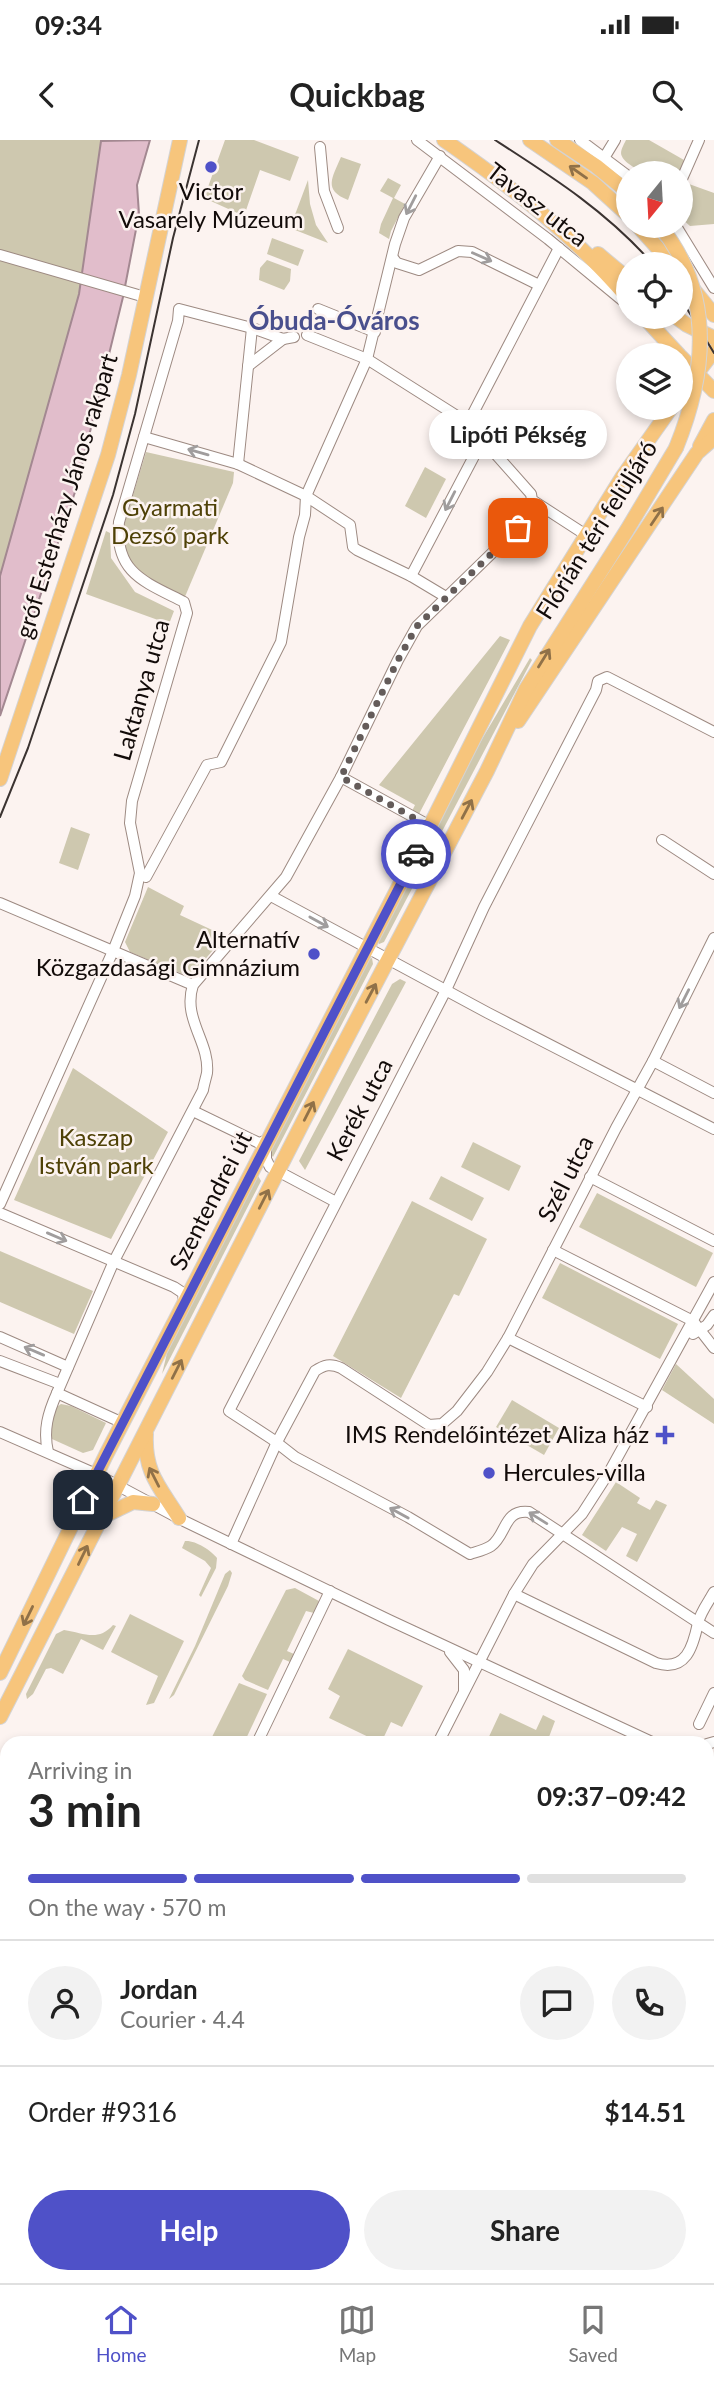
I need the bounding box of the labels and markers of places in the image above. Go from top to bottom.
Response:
marker: Victor Vasarely Múzeum [203,159,219,175]
place label: Victor Vasarely Múzeum [118,176,304,233]
callout: Lipóti Pékség [429,409,607,458]
pin [488,498,548,558]
place label: Alternatív Közgazdasági Gimnázium [36,924,301,981]
marker: Alternatív Közgazdasági Gimnázium [306,946,322,962]
place label: IMS Rendelőintézet Aliza ház [345,1419,649,1448]
marker: IMS Rendelőintézet Aliza ház [655,1425,675,1445]
place label: Hercules-villa [503,1457,646,1486]
marker: Hercules-villa [481,1465,497,1481]
pin [53,1470,113,1530]

